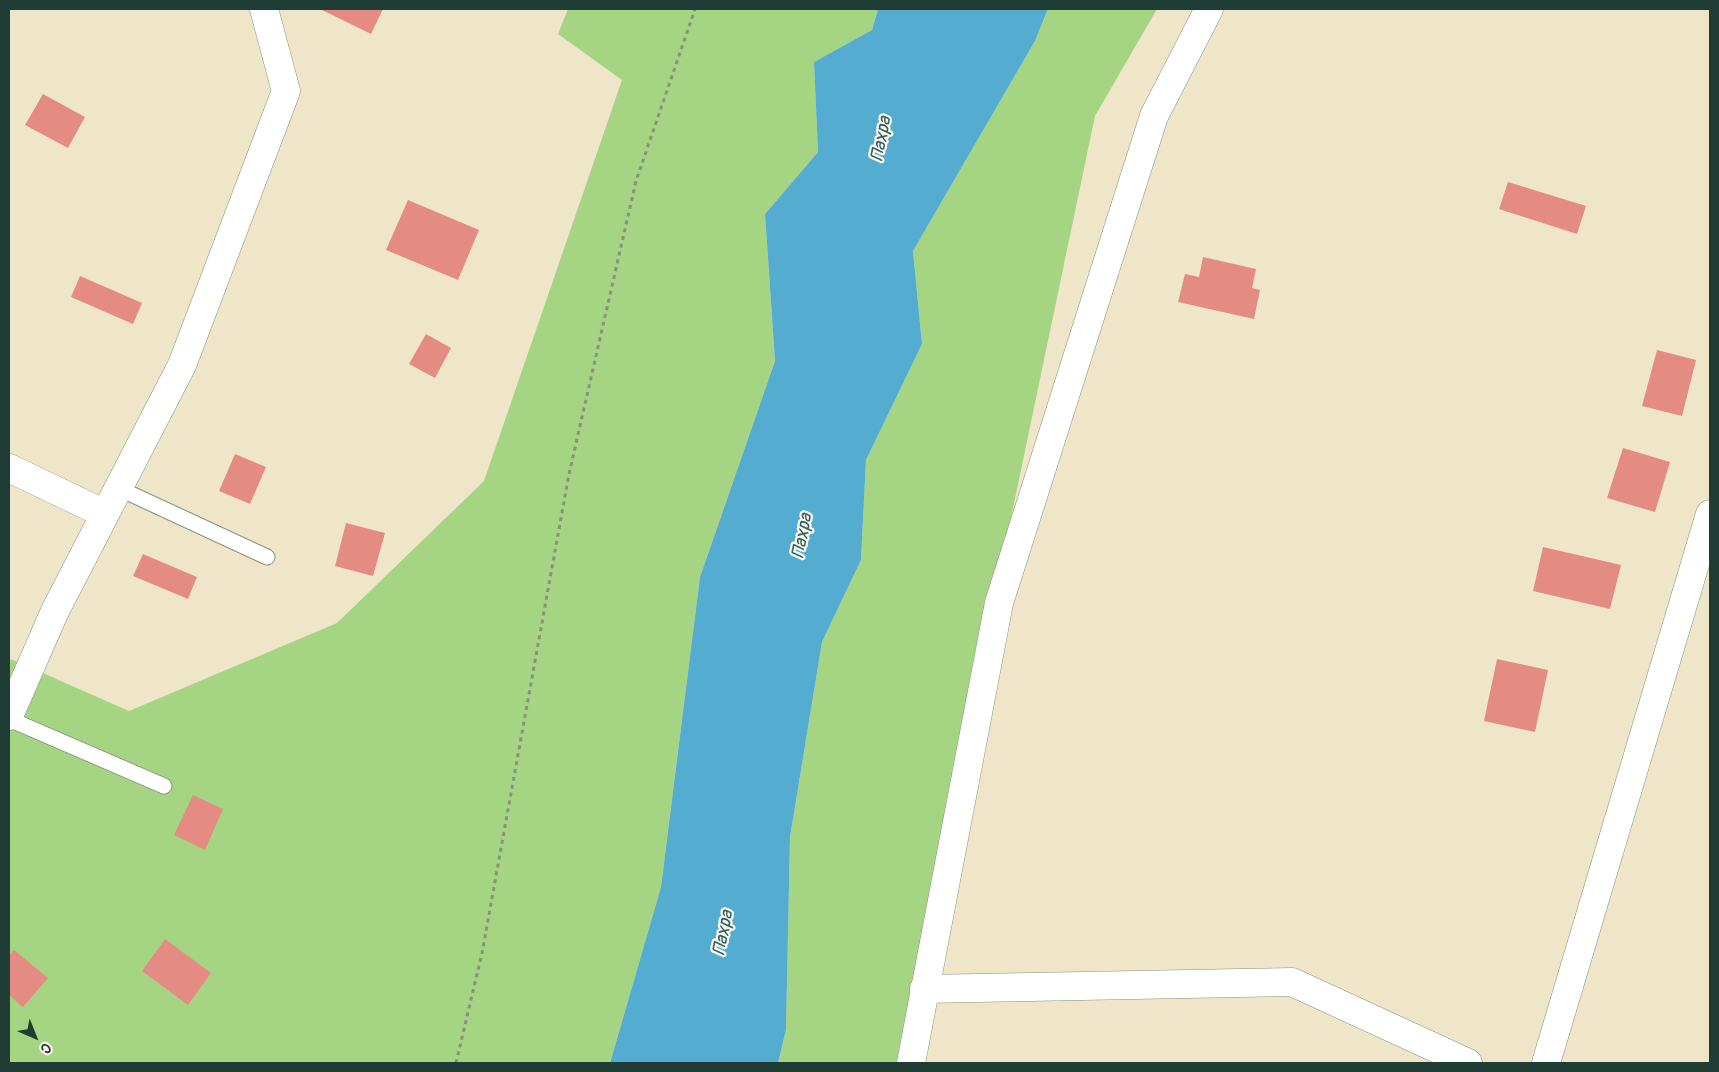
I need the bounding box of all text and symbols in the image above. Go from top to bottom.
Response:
water label: Пахра [867,115,897,163]
water label: Пахра [788,512,818,560]
water label: Пахра [709,909,739,957]
north arrow [10,1012,60,1062]
text: С [37,1039,55,1057]

